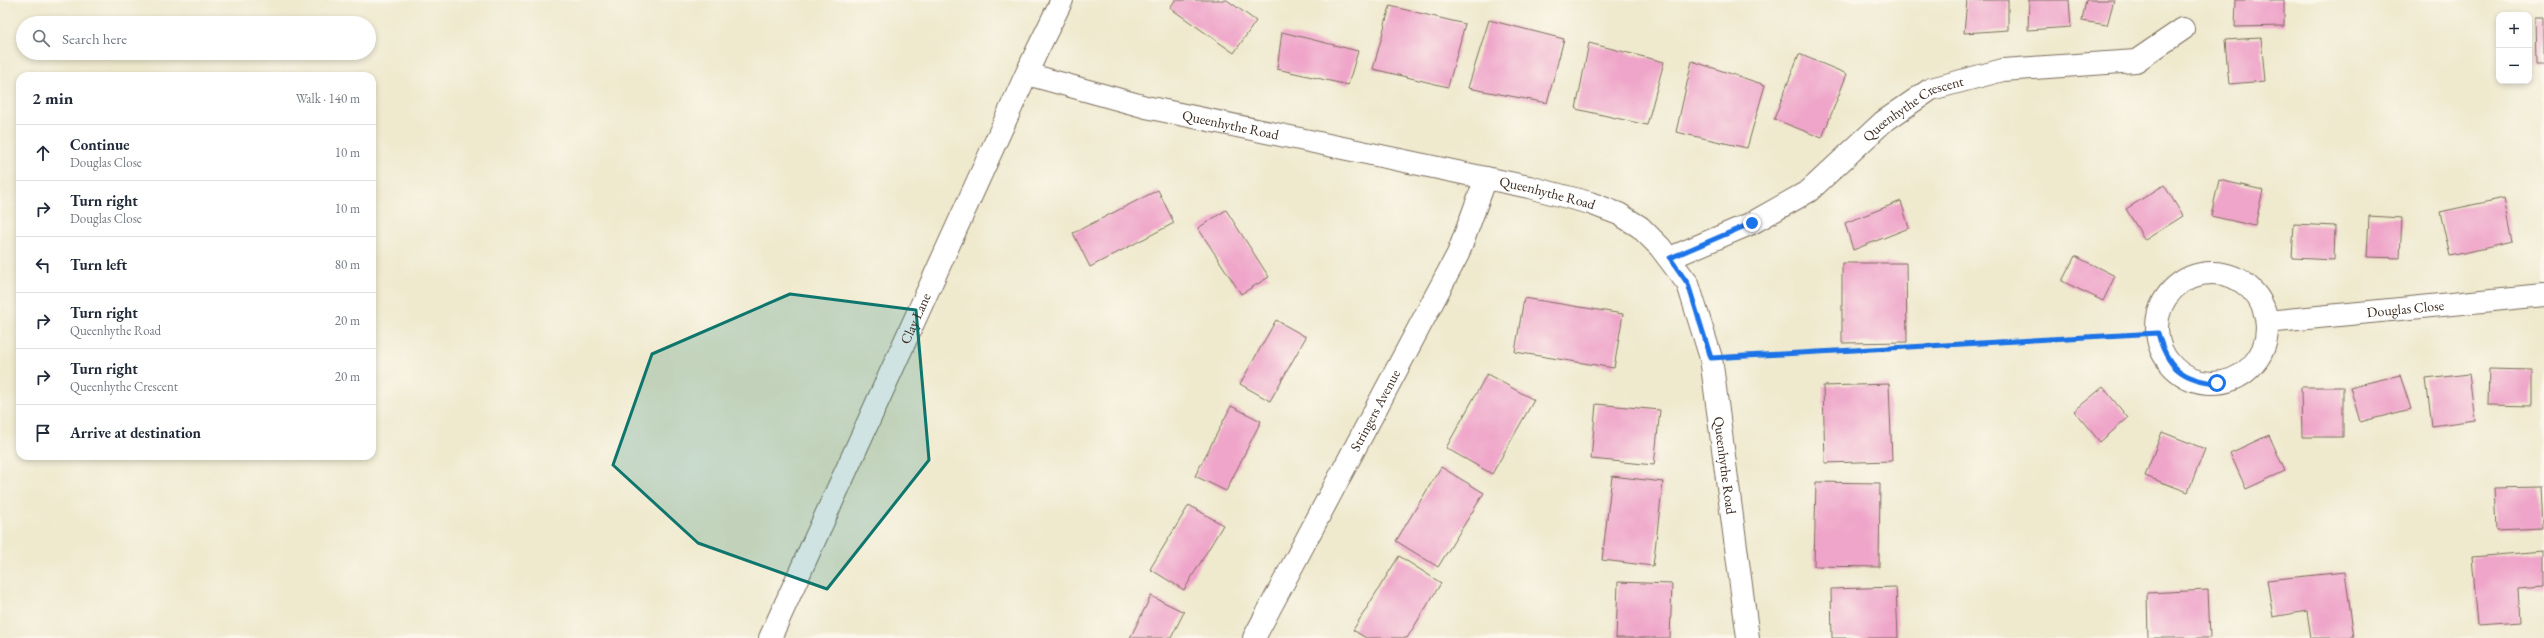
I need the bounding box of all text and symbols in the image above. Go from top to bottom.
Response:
map controls [2496,12,2532,84]
button: + [2496,12,2532,48]
search box [16,16,376,60]
icon: search [30,27,52,49]
text: Search here [62,29,127,48]
button: − [2496,48,2532,84]
street label: Queenhythe Crescent [1859,72,1966,146]
text: 2 min [32,87,73,109]
text: Walk · 140 m [296,90,360,107]
street label: Queenhythe Road [1181,106,1282,144]
text: Continue [70,135,130,154]
icon: ahead [32,142,54,164]
text: 10 m [335,144,360,161]
text: Douglas Close [70,154,142,171]
street label: Queenhythe Road [1498,172,1599,214]
text: Turn right [70,191,138,210]
icon: right [32,198,54,220]
text: 10 m [335,200,360,217]
text: Douglas Close [70,210,142,227]
route end [1743,214,1761,232]
icon: left [32,254,54,276]
text: Turn left [70,255,127,274]
text: 80 m [335,256,360,273]
street label: Clay Lane [896,289,935,347]
street label: Douglas Close [2366,296,2445,321]
text: Turn right [70,303,138,322]
icon: right [32,310,54,332]
text: 20 m [335,312,360,329]
text: Queenhythe Road [70,322,161,339]
text: Turn right [70,359,138,378]
icon: right [32,366,54,388]
street label: Stringers Avenue [1346,366,1404,454]
text: 20 m [335,368,360,385]
route start [2208,374,2226,392]
text: Queenhythe Crescent [70,378,178,395]
street label: Queenhythe Road [1710,415,1741,516]
icon: arrive [32,422,54,444]
text: Arrive at destination [70,423,201,442]

